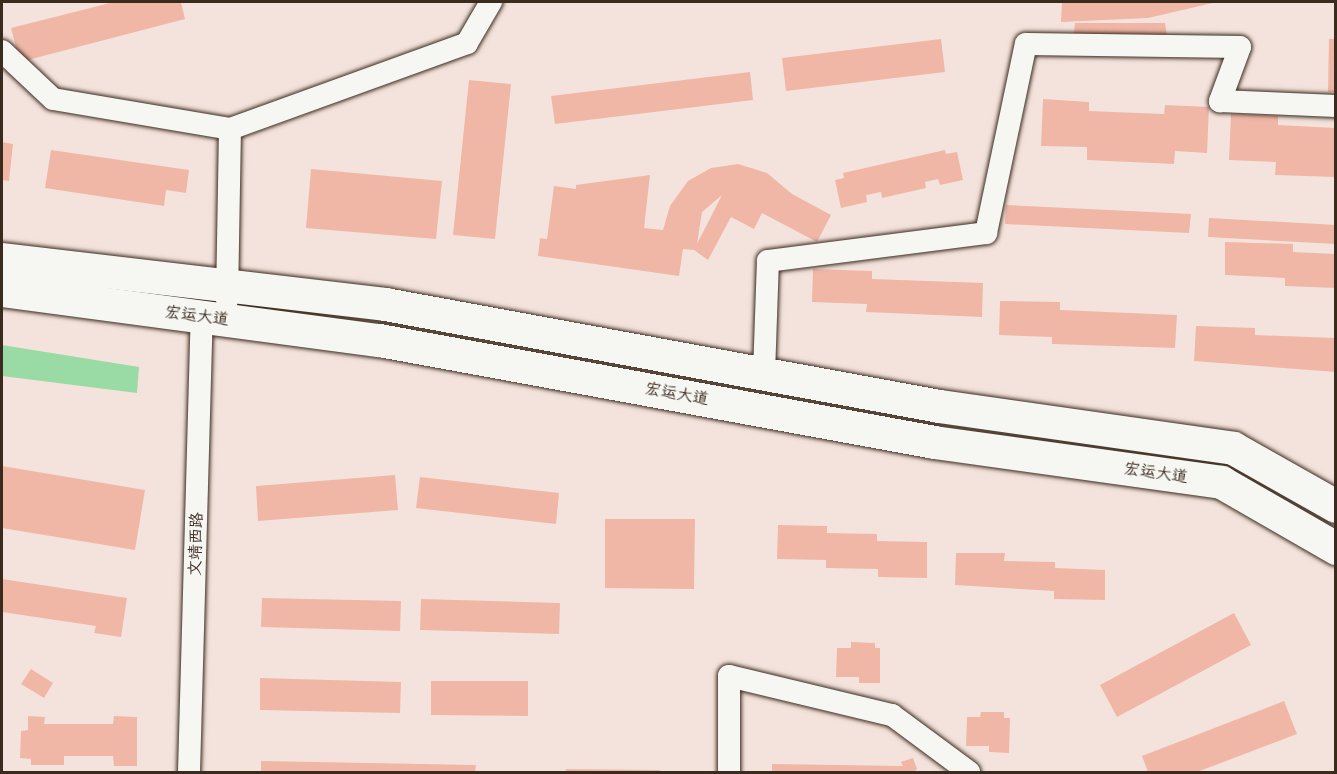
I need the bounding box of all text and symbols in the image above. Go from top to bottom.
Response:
street label: 宏运大道 [164,303,230,329]
street label: 宏运大道 [644,379,710,409]
street label: 宏运大道 [1123,459,1189,487]
street label: 文靖西路 [185,512,207,576]

